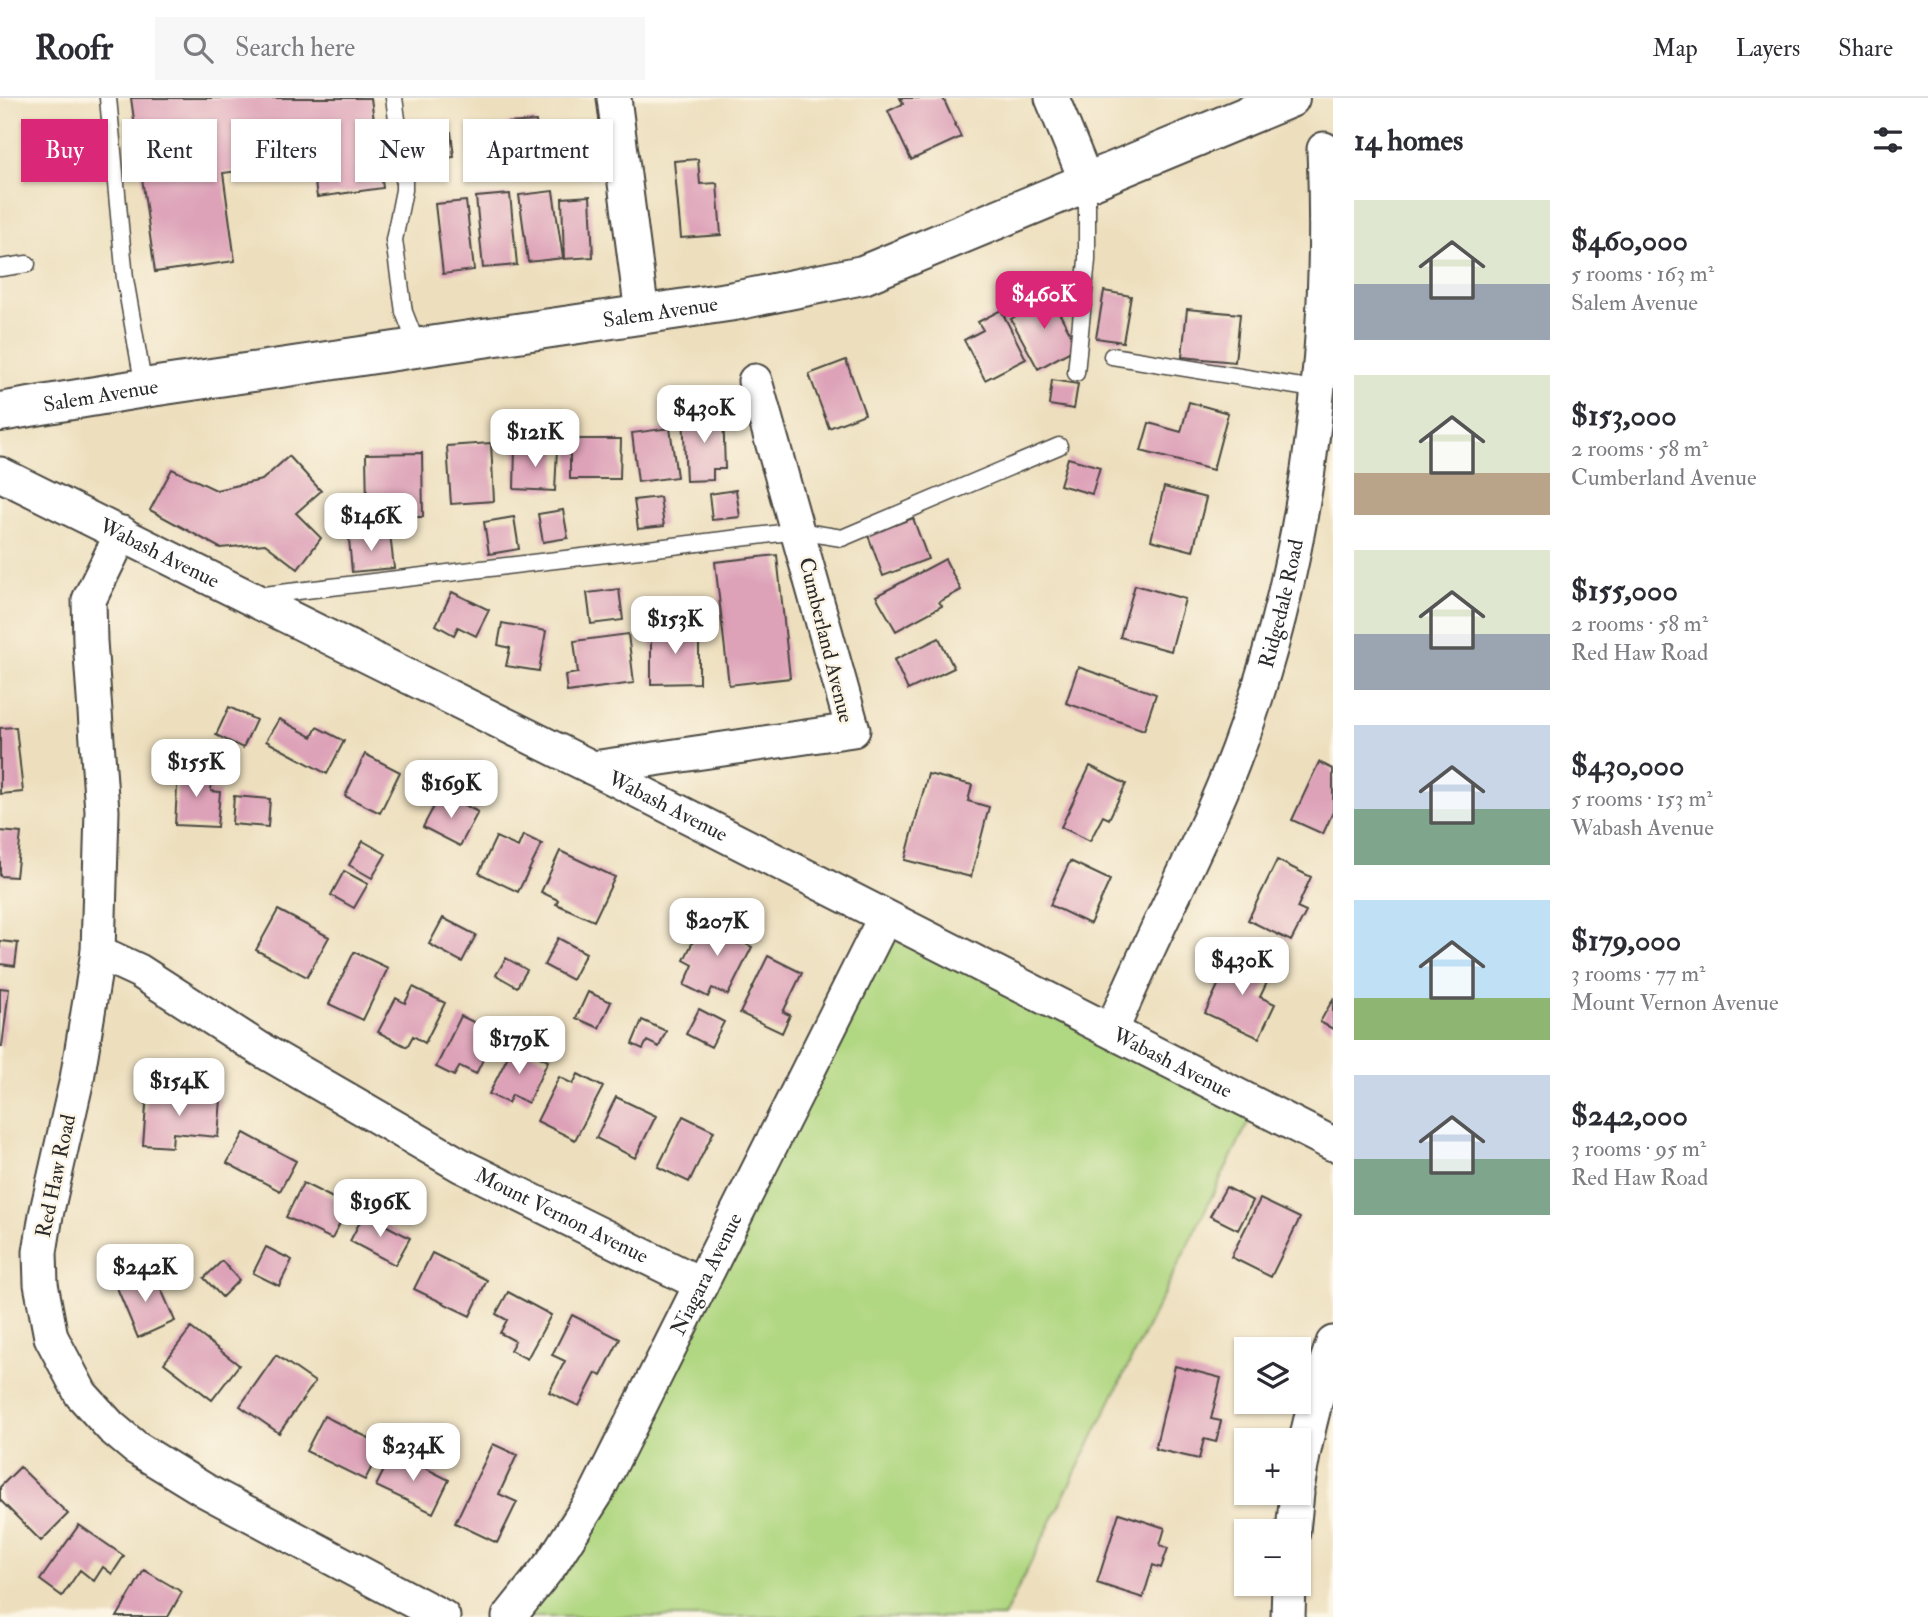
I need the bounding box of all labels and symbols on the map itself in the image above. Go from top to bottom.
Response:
pin: $460K [995,272,1093,331]
street label: Salem Avenue [601,290,720,334]
street label: Salem Avenue [41,373,160,418]
pin: $430K [655,386,753,445]
pin: $121K [486,410,584,469]
pin: $146K [322,494,420,553]
street label: Wabash Avenue [94,512,224,594]
street label: Ridgedale Road [1252,536,1310,671]
street label: Cumberland Avenue [792,555,860,726]
pin: $153K [626,596,724,656]
pin: $155K [147,740,245,799]
pin: $169K [402,760,500,820]
street label: Wabash Avenue [603,764,732,848]
pin: $207K [668,898,766,958]
pin: $430K [1193,937,1291,997]
pin: $179K [470,1016,568,1076]
street label: Wabash Avenue [1107,1020,1237,1104]
pin: $154K [130,1058,228,1118]
street label: Red Haw Road [30,1111,82,1240]
street label: Mount Vernon Avenue [471,1161,653,1269]
pin: $196K [331,1180,429,1239]
street label: Niagara Avenue [664,1208,748,1340]
pin: $242K [96,1244,194,1304]
pin: $234K [364,1424,462,1483]

